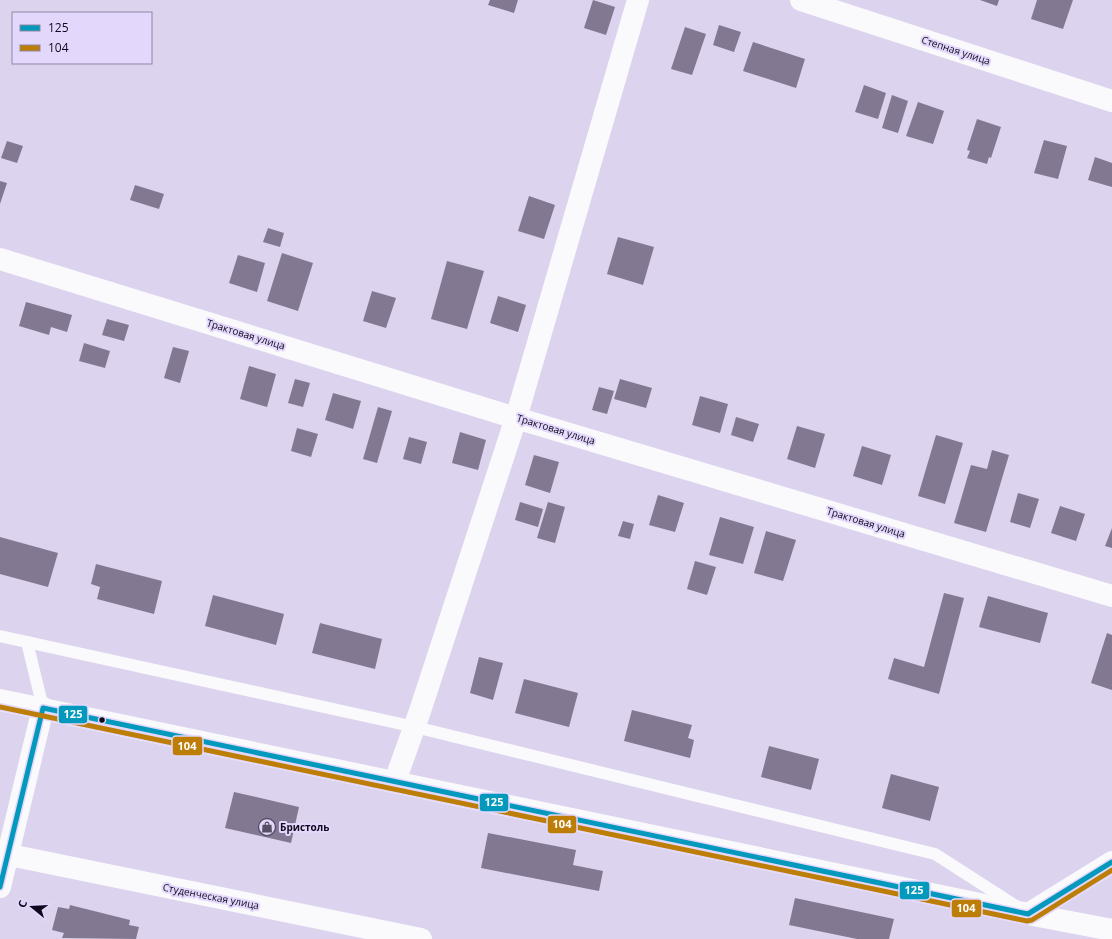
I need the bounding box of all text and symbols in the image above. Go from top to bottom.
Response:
legend [12,12,152,64]
text: 125 [48,19,69,36]
street label: Степная улица [920,32,992,68]
text: 104 [48,39,69,56]
street label: Трактовая улица [205,315,287,353]
street label: Трактовая улица [515,410,597,448]
street label: Трактовая улица [825,503,907,541]
line badge: 125 [58,705,88,724]
text: 125 [64,706,82,721]
unlabelled marker [97,715,107,725]
line badge: 104 [172,736,203,756]
text: 104 [178,738,197,753]
line badge: 125 [479,793,509,812]
text: 125 [485,794,503,809]
line badge: 104 [547,815,577,834]
text: 104 [553,816,572,831]
shop icon: Бристоль [257,817,277,837]
place label: Бристоль [280,820,329,834]
street label: Студенческая улица [162,880,260,912]
line badge: 125 [899,881,930,900]
text: 125 [905,882,923,897]
north arrow [12,887,52,927]
text: С [14,898,30,909]
line badge: 104 [951,899,982,918]
text: 104 [957,900,976,915]

